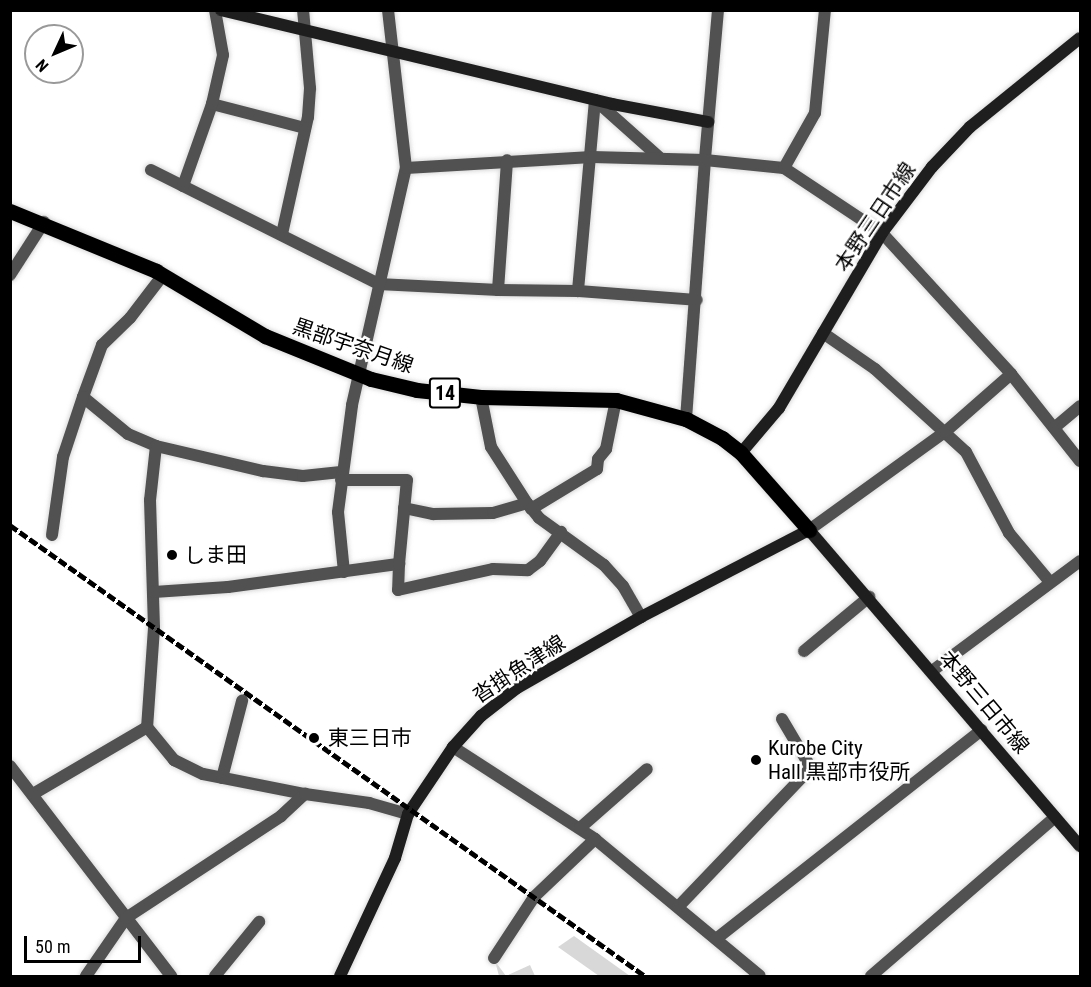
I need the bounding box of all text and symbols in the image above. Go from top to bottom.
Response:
north arrow [24,24,84,84]
text: N [32,55,52,76]
street label: 本野三日市線 [829,158,921,276]
street label: 黒部宇奈月線 [289,314,417,378]
road number: 14 [428,376,462,410]
place label: しま田 [184,542,247,568]
marker: しま田 [165,548,179,562]
street label: 沓掛魚津線 [468,630,570,708]
street label: 本野三日市線 [934,646,1034,758]
place label: 東三日市 [328,725,412,751]
marker: 東三日市 [305,729,323,747]
place label: Kurobe City Hall 黒部市役所 [768,735,911,785]
marker: Kurobe City Hall 黒部市役所 [749,753,763,767]
scale bar [27,924,144,962]
text: 50 m [35,936,70,957]

